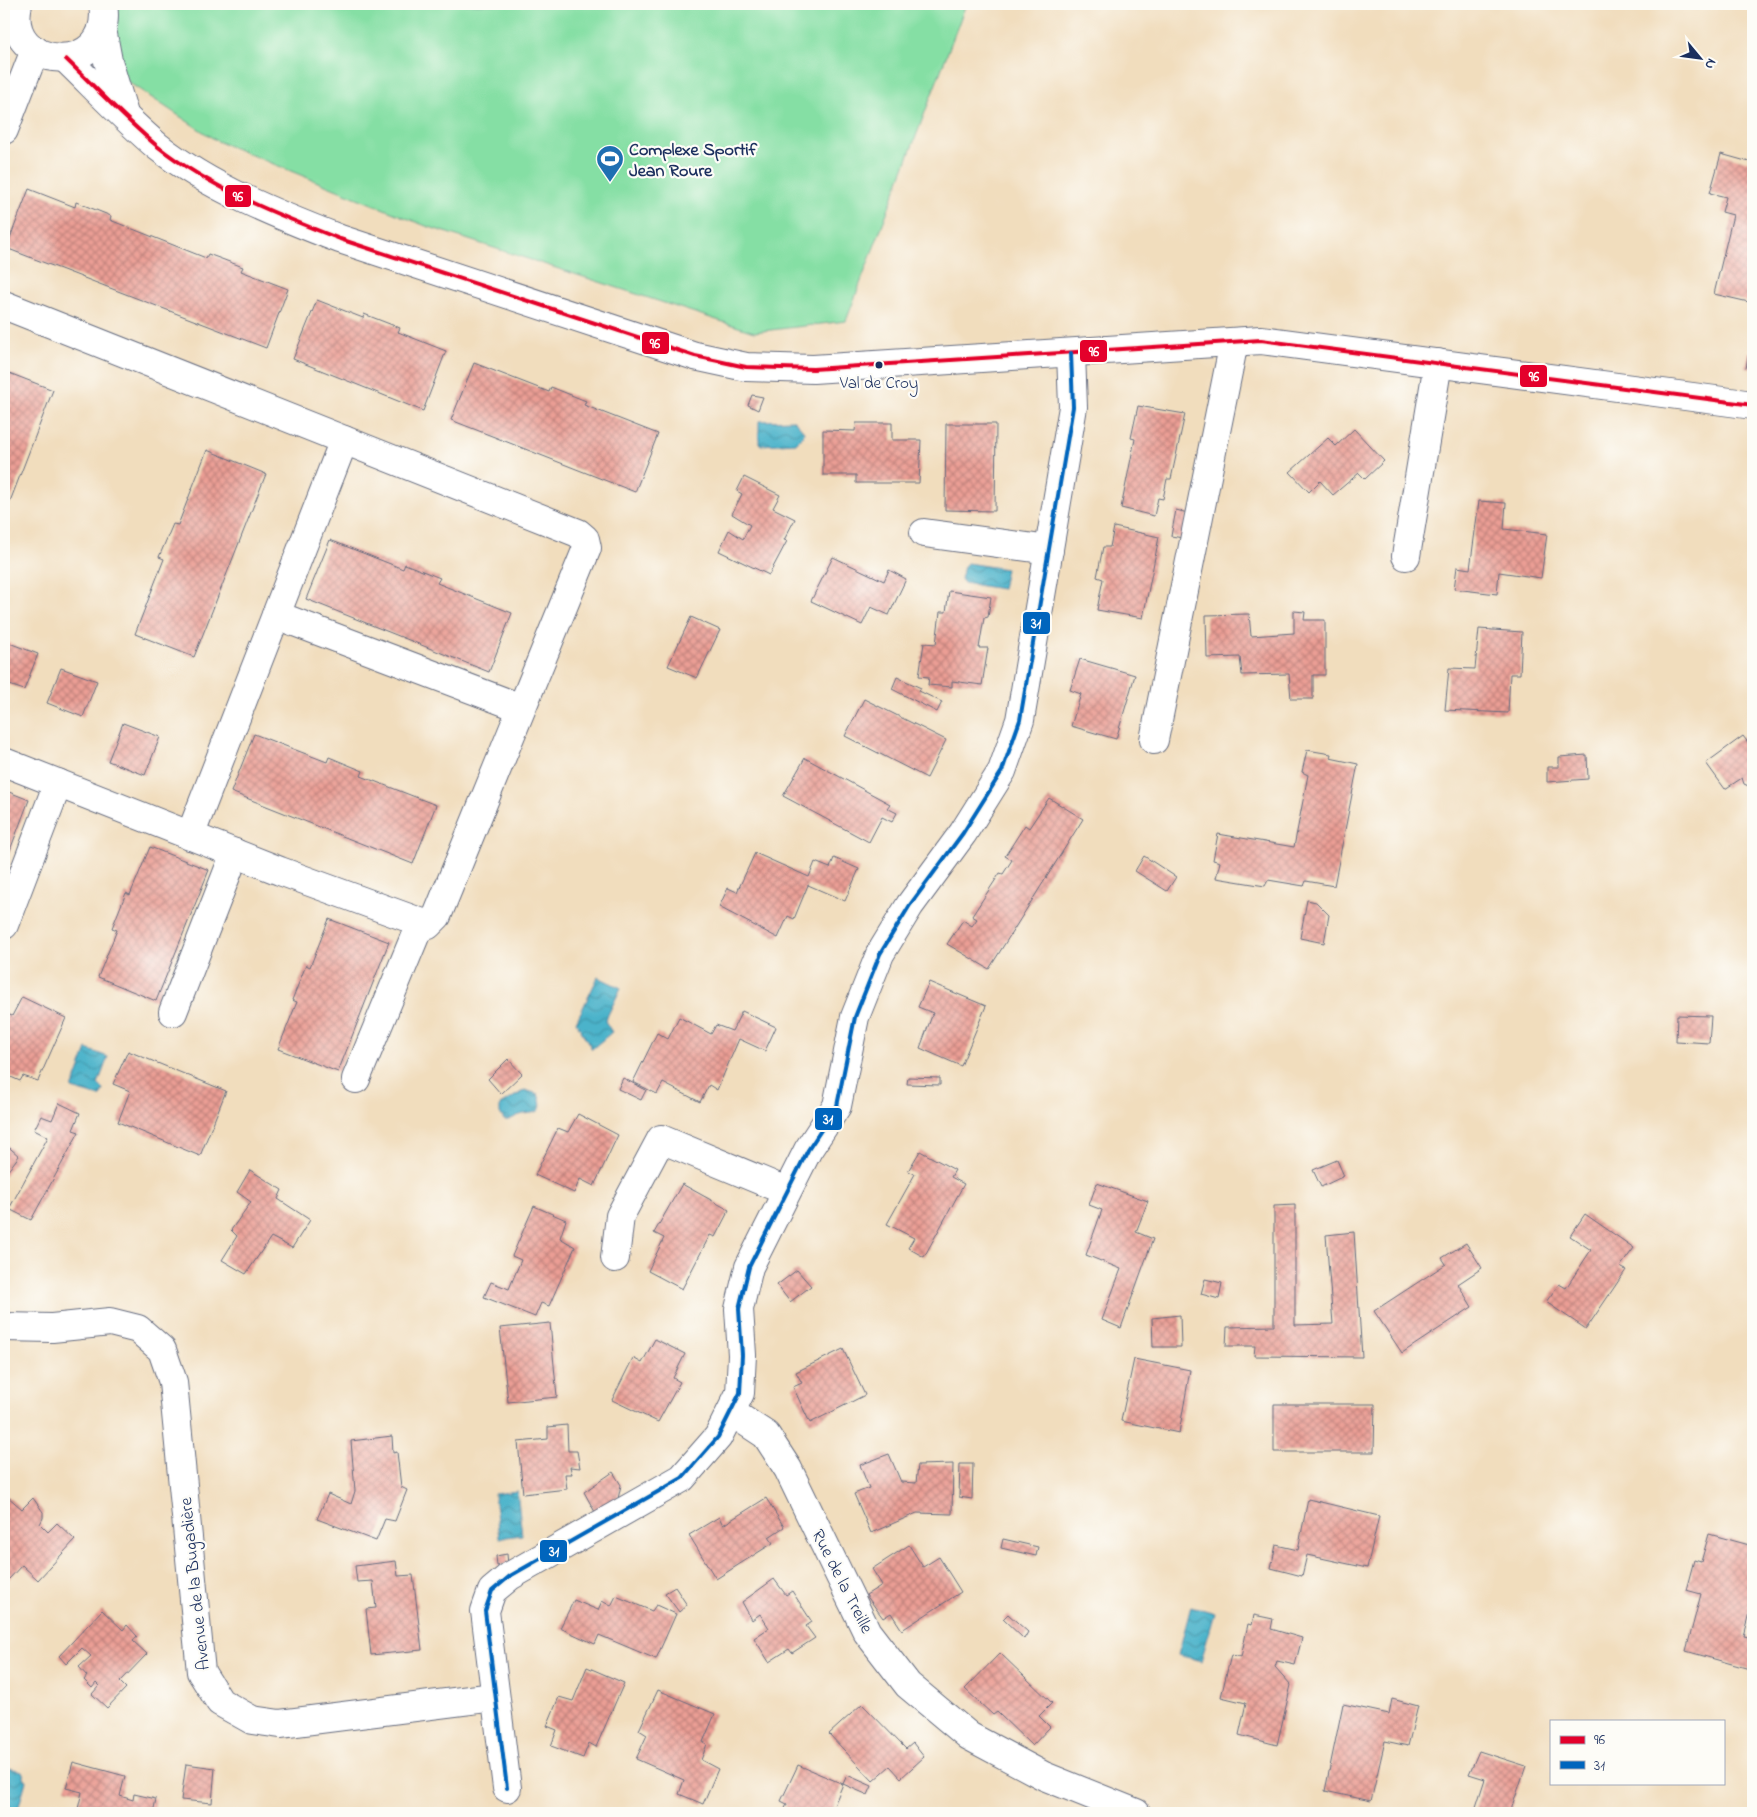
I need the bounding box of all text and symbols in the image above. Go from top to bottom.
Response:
north arrow [1674,32,1724,82]
text: N [1699,54,1722,73]
place label: Complexe Sportif Jean Roure [629,138,758,185]
sports icon: Complexe Sportif Jean Roure [595,144,625,183]
line badge: 96 [224,184,252,208]
text: 96 [232,187,244,208]
line badge: 96 [641,331,670,355]
text: 96 [649,334,661,355]
line badge: 96 [1079,339,1108,363]
text: 96 [1088,342,1100,363]
marker: Val de Croy [874,360,884,370]
line badge: 96 [1519,364,1548,388]
text: 96 [1528,367,1540,388]
place label: Val de Croy [839,371,918,397]
line badge: 31 [1022,611,1051,635]
text: 31 [1030,614,1042,635]
line badge: 31 [814,1107,843,1131]
text: 31 [822,1110,834,1131]
street label: Avenue de la Bugadière [174,1495,219,1671]
street label: Rue de la Treille [804,1525,879,1639]
line badge: 31 [539,1539,568,1563]
text: 31 [548,1542,560,1563]
legend [1550,1720,1724,1784]
text: 96 [1594,1729,1606,1751]
text: 31 [1594,1755,1605,1777]

